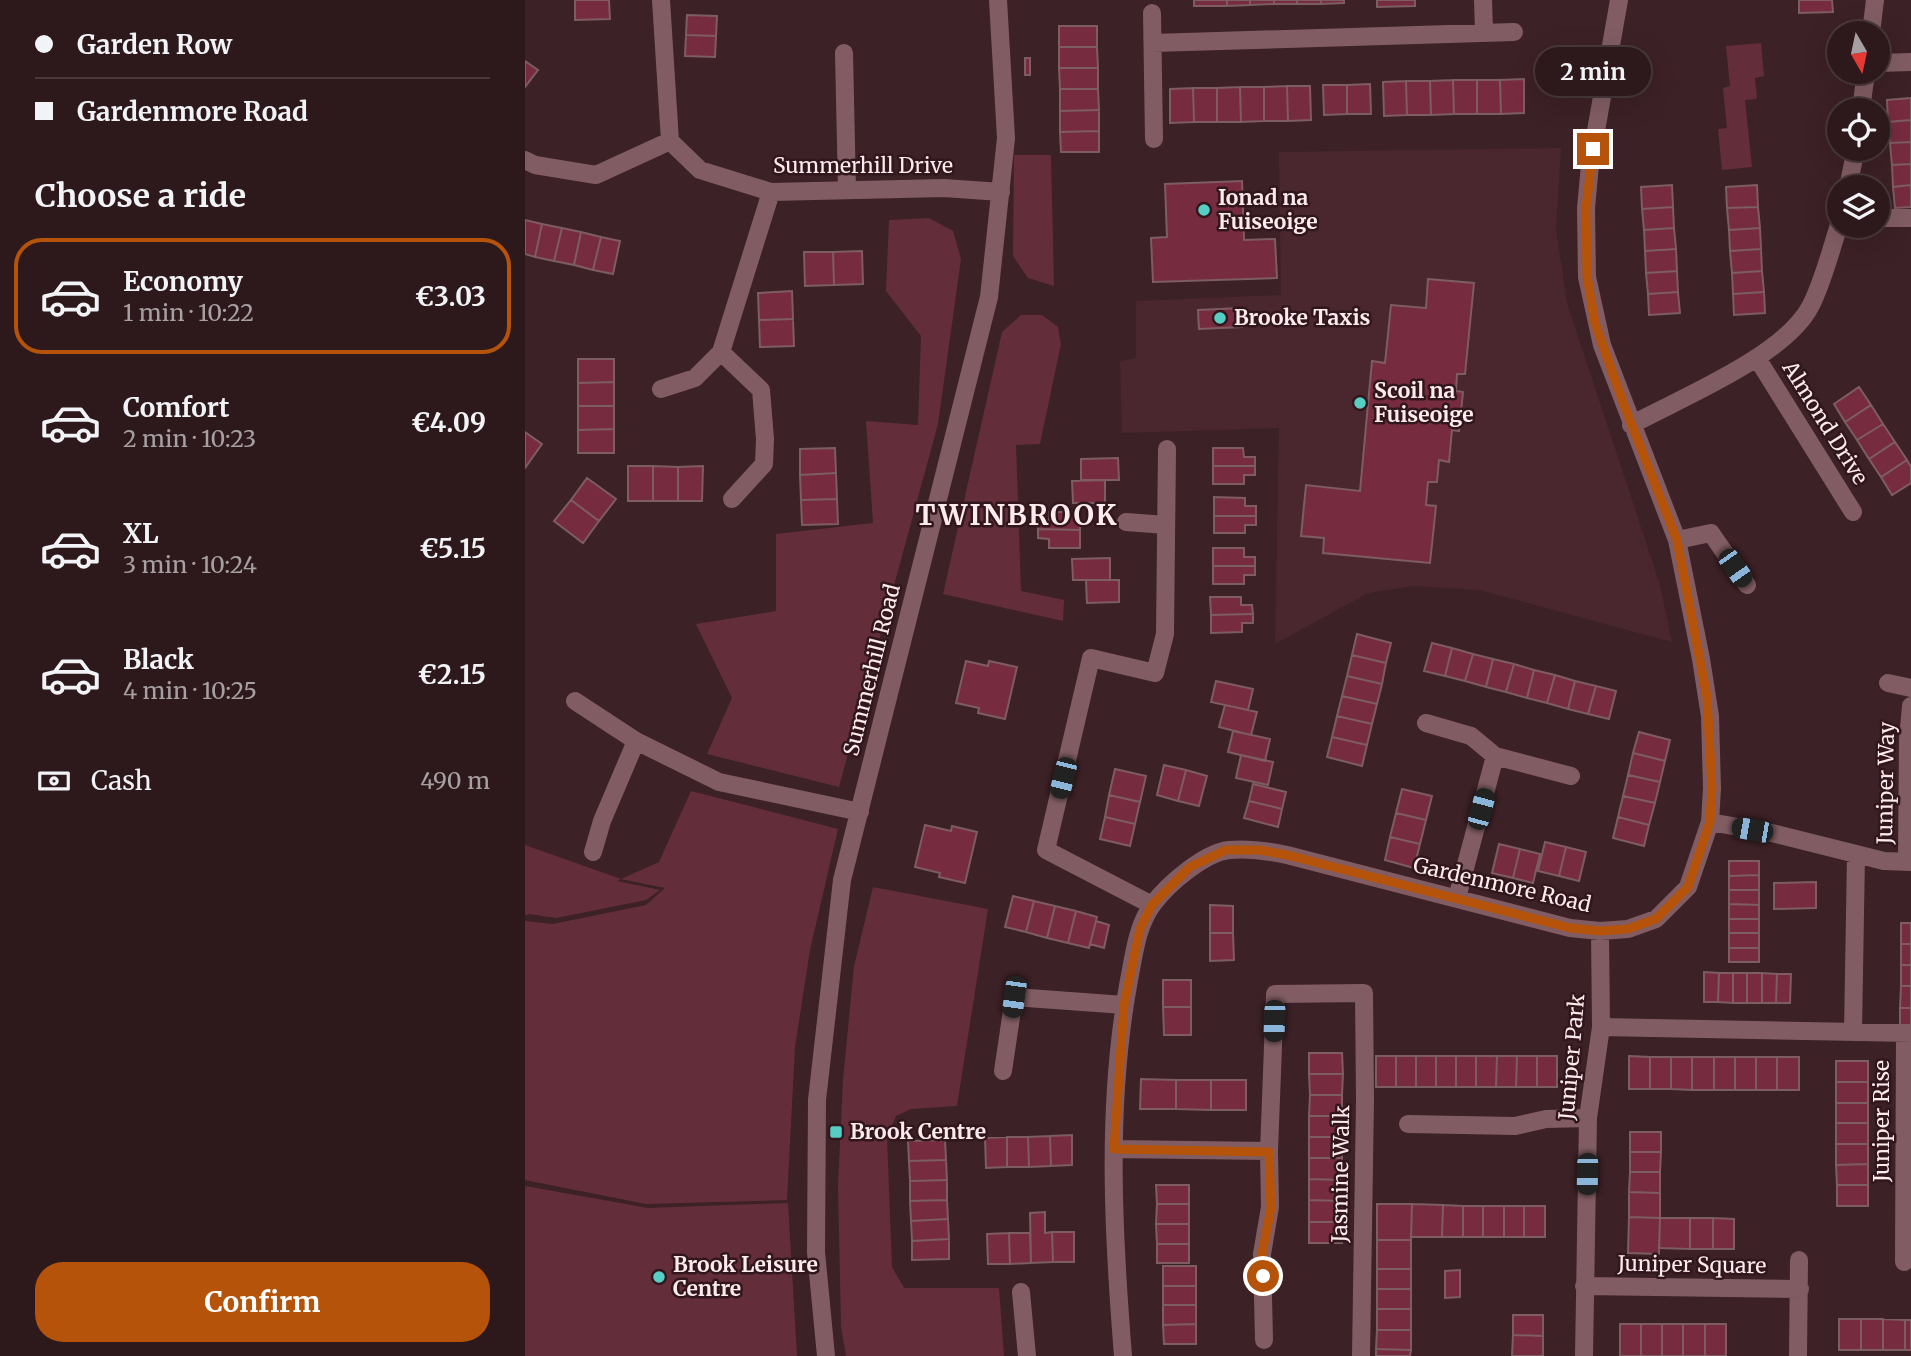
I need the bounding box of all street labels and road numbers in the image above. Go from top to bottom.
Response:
street label: Summerhill Drive [773,152,953,179]
street label: Almond Drive [1776,355,1874,490]
street label: Summerhill Road [837,581,906,759]
street label: Juniper Way [1871,721,1900,845]
street label: Gardenmore Road [1411,851,1594,918]
street label: Juniper Park [1552,992,1591,1122]
street label: Juniper Rise [1868,1060,1895,1183]
street label: Jasmine Walk [1326,1104,1355,1244]
street label: Juniper Square [1616,1250,1767,1279]

